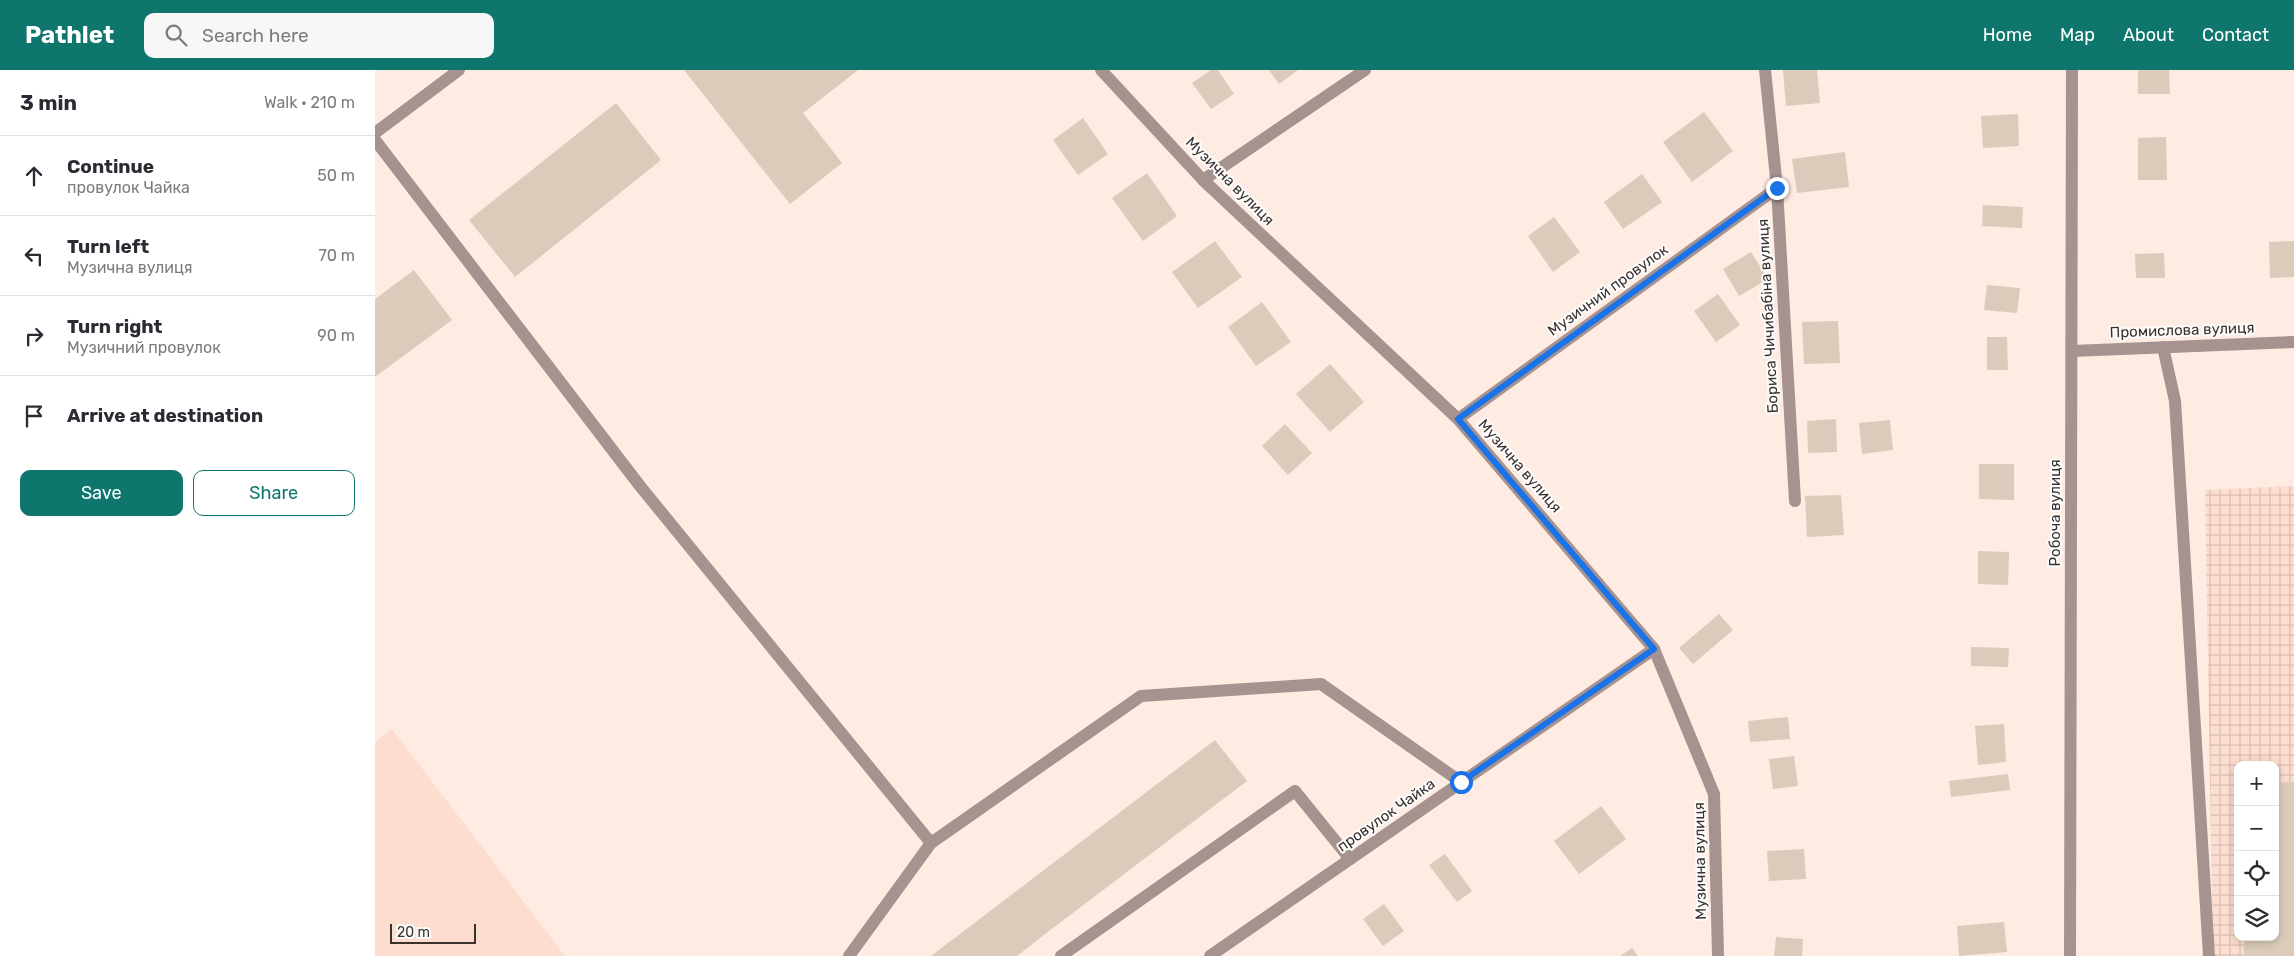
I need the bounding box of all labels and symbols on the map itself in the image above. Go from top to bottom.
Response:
street label: Музична вулиця [1182,133,1278,229]
route end [1766,177,1789,200]
street label: Бориса Чичибабіна вулиця [1754,218,1782,414]
street label: Музичний провулок [1544,240,1672,340]
street label: Промислова вулиця [2109,318,2255,342]
street label: Музична вулиця [1475,416,1565,516]
street label: Робоча вулиця [2046,459,2064,567]
route start [1450,771,1473,794]
street label: провулок Чайка [1334,775,1438,855]
street label: Музична вулиця [1690,802,1710,920]
scale bar [390,921,476,944]

